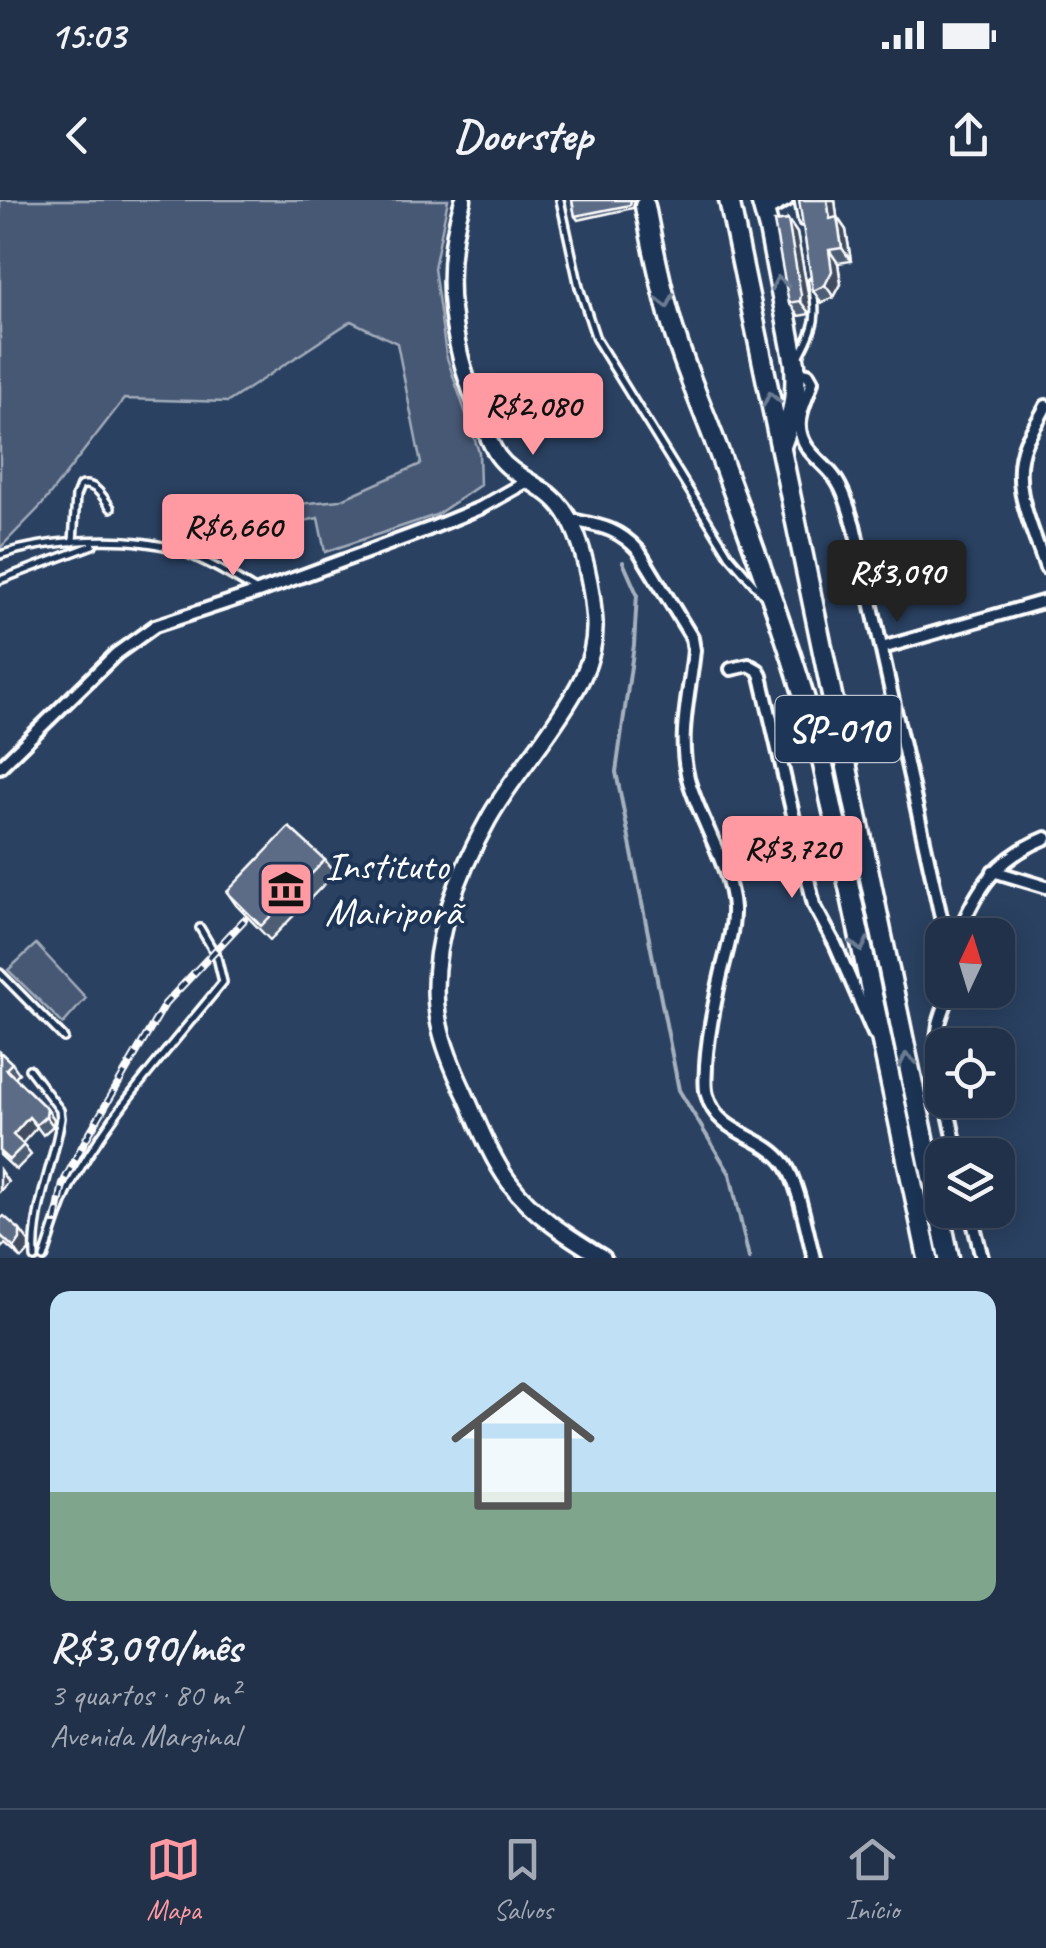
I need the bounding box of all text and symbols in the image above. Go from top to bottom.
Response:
text: 15:03 [50,12,125,59]
text: Doorstep [454,107,592,164]
icon: back [50,108,105,163]
icon: share [941,108,996,163]
one-way arrow [770,275,791,292]
one-way arrow [654,292,675,309]
pin: R$2,080 [441,373,625,458]
text: R$2,080 [485,385,581,426]
one-way arrow [761,391,782,408]
pin: R$6,660 [141,494,325,579]
text: R$6,660 [184,506,282,547]
pin: R$3,090 [805,540,989,625]
text: R$3,090 [849,552,945,593]
road number: SP-010 [776,696,900,762]
pin: R$3,720 [700,816,884,901]
text: R$3,720 [744,828,840,869]
place label: Instituto Mairiporã [325,841,466,937]
museum icon: Instituto Mairiporã [256,859,316,919]
north arrow [925,918,1015,1008]
map controls [925,918,1015,1228]
one-way arrow [849,936,870,953]
button: locate [925,1028,1015,1118]
one-way arrow [898,1052,919,1069]
button: layers [925,1138,1015,1228]
icon: home [433,1356,613,1536]
text: R$3,090/mês [50,1621,241,1674]
text: 3 quartos · 80 m² [50,1674,239,1715]
text: Avenida Marginal [50,1715,240,1756]
tab: Mapa [146,1832,201,1927]
tab: Salvos [493,1832,552,1927]
tab: Início [845,1832,900,1927]

